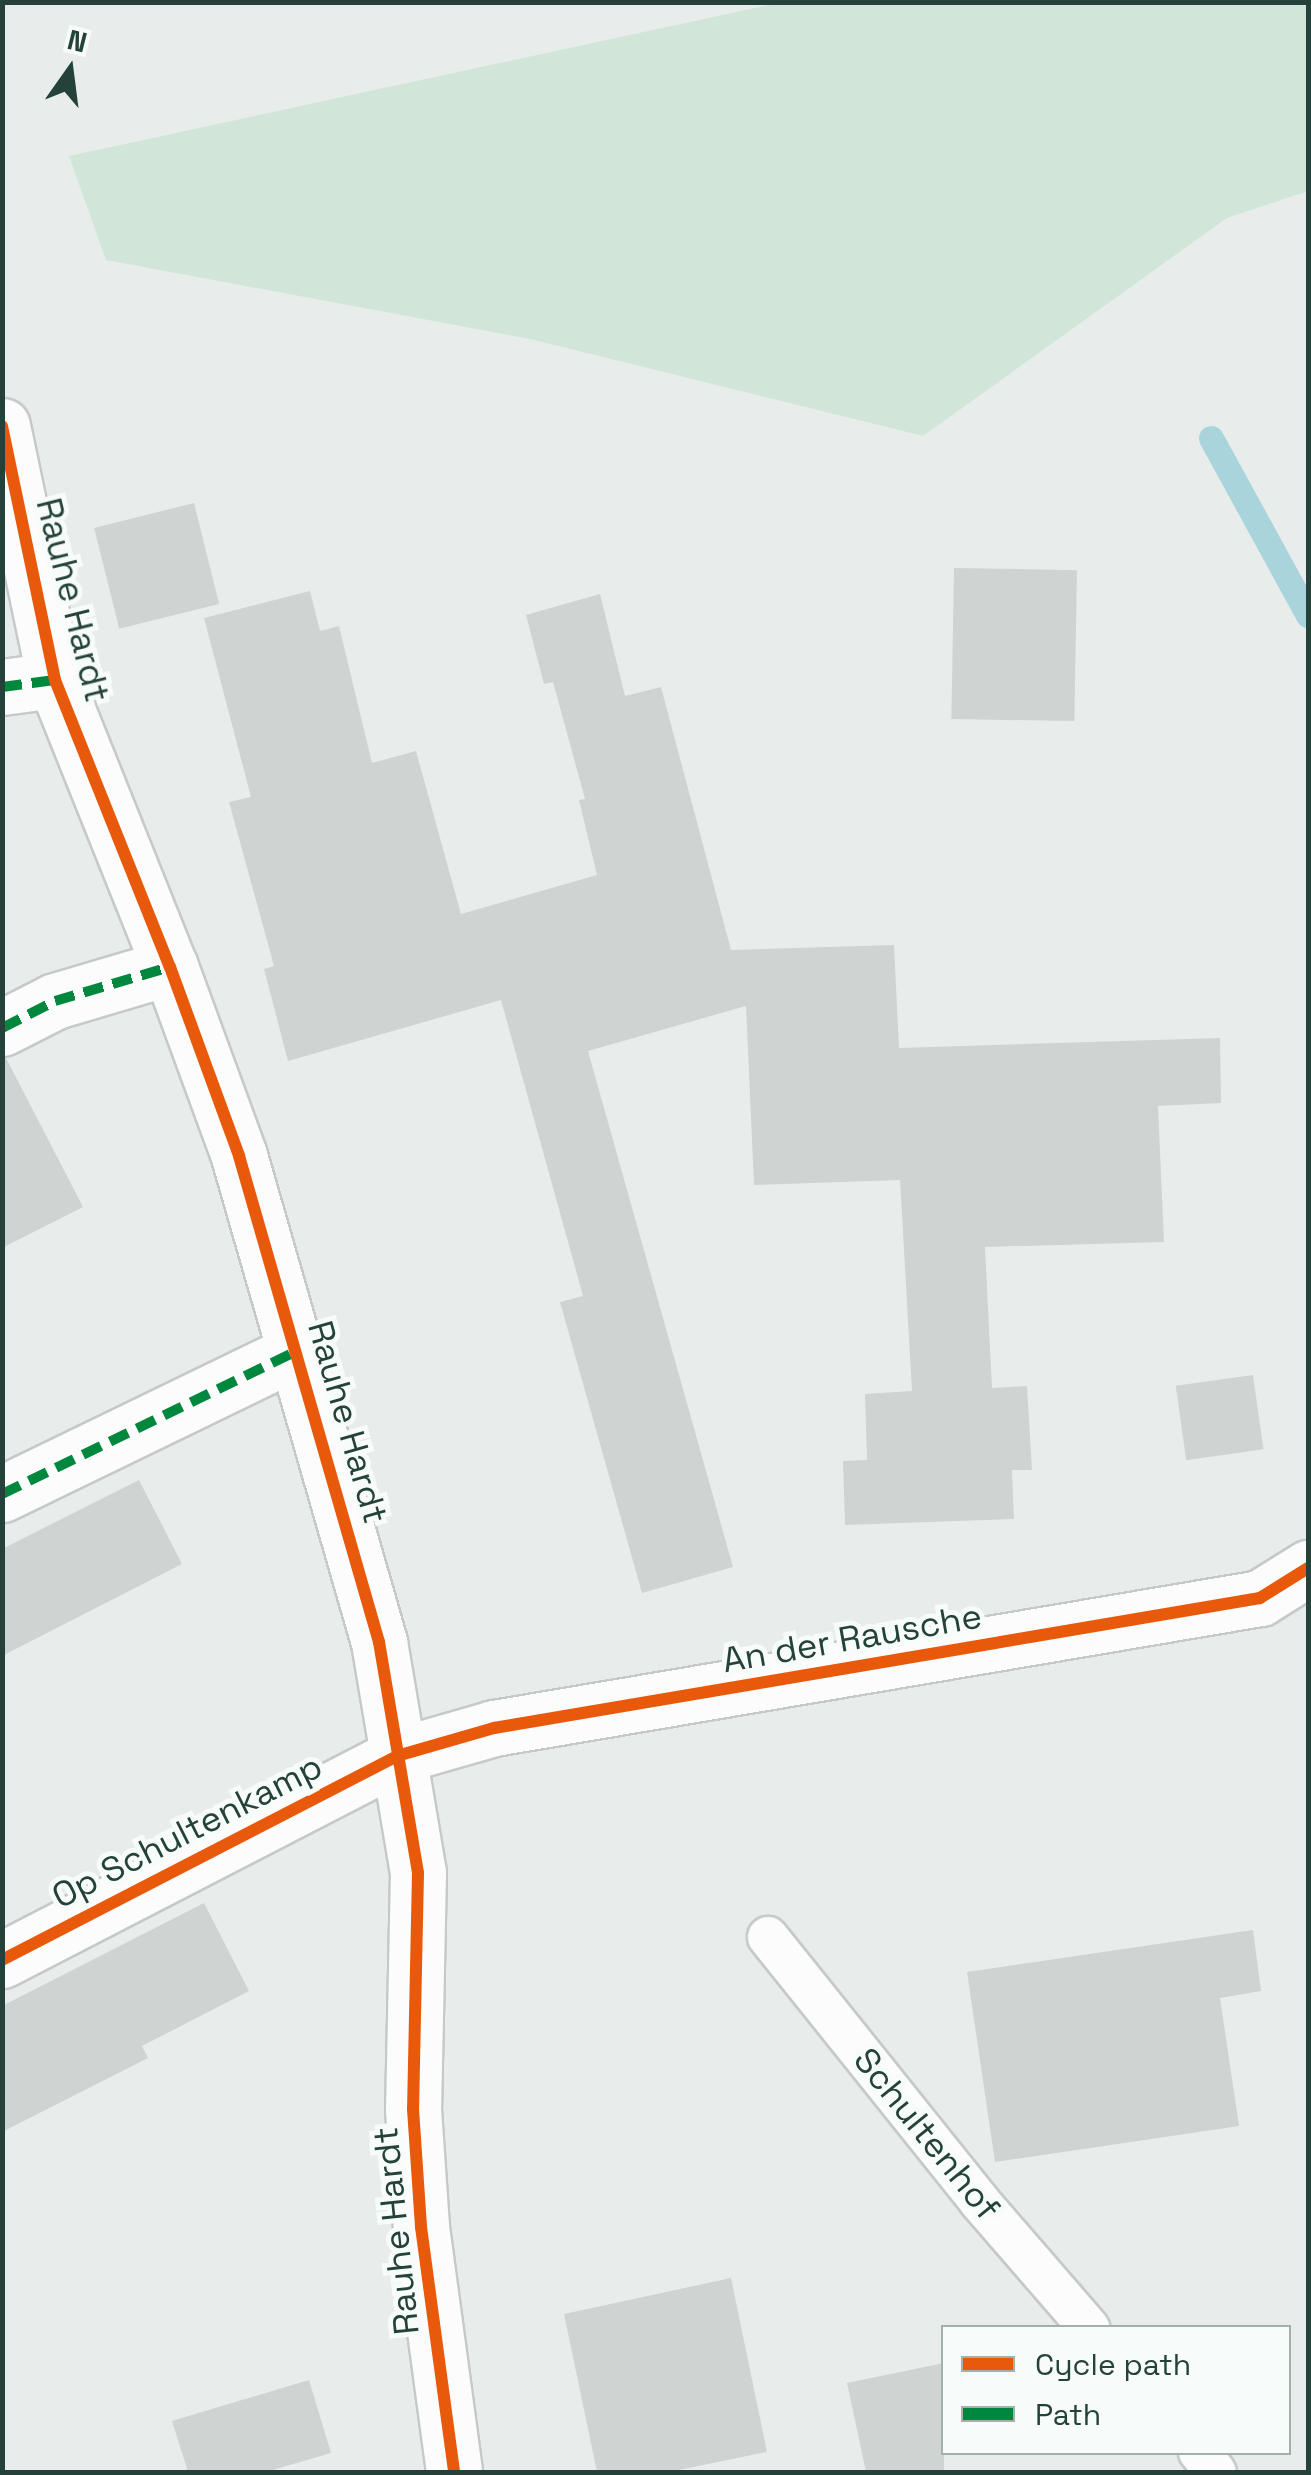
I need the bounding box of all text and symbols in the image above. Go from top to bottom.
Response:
north arrow [20,20,120,120]
text: N [64,21,91,61]
street label: Rauhe Hardt [27,494,119,706]
street label: Rauhe Hardt [299,1316,397,1528]
street label: An der Rausche [719,1595,985,1681]
street label: Op Schultenkamp [45,1745,329,1917]
street label: Schultenhof [845,2040,1009,2228]
street label: Rauhe Hardt [364,2125,428,2337]
legend [941,2325,1291,2455]
text: Cycle path [1035,2345,1191,2384]
text: Path [1035,2395,1101,2434]

